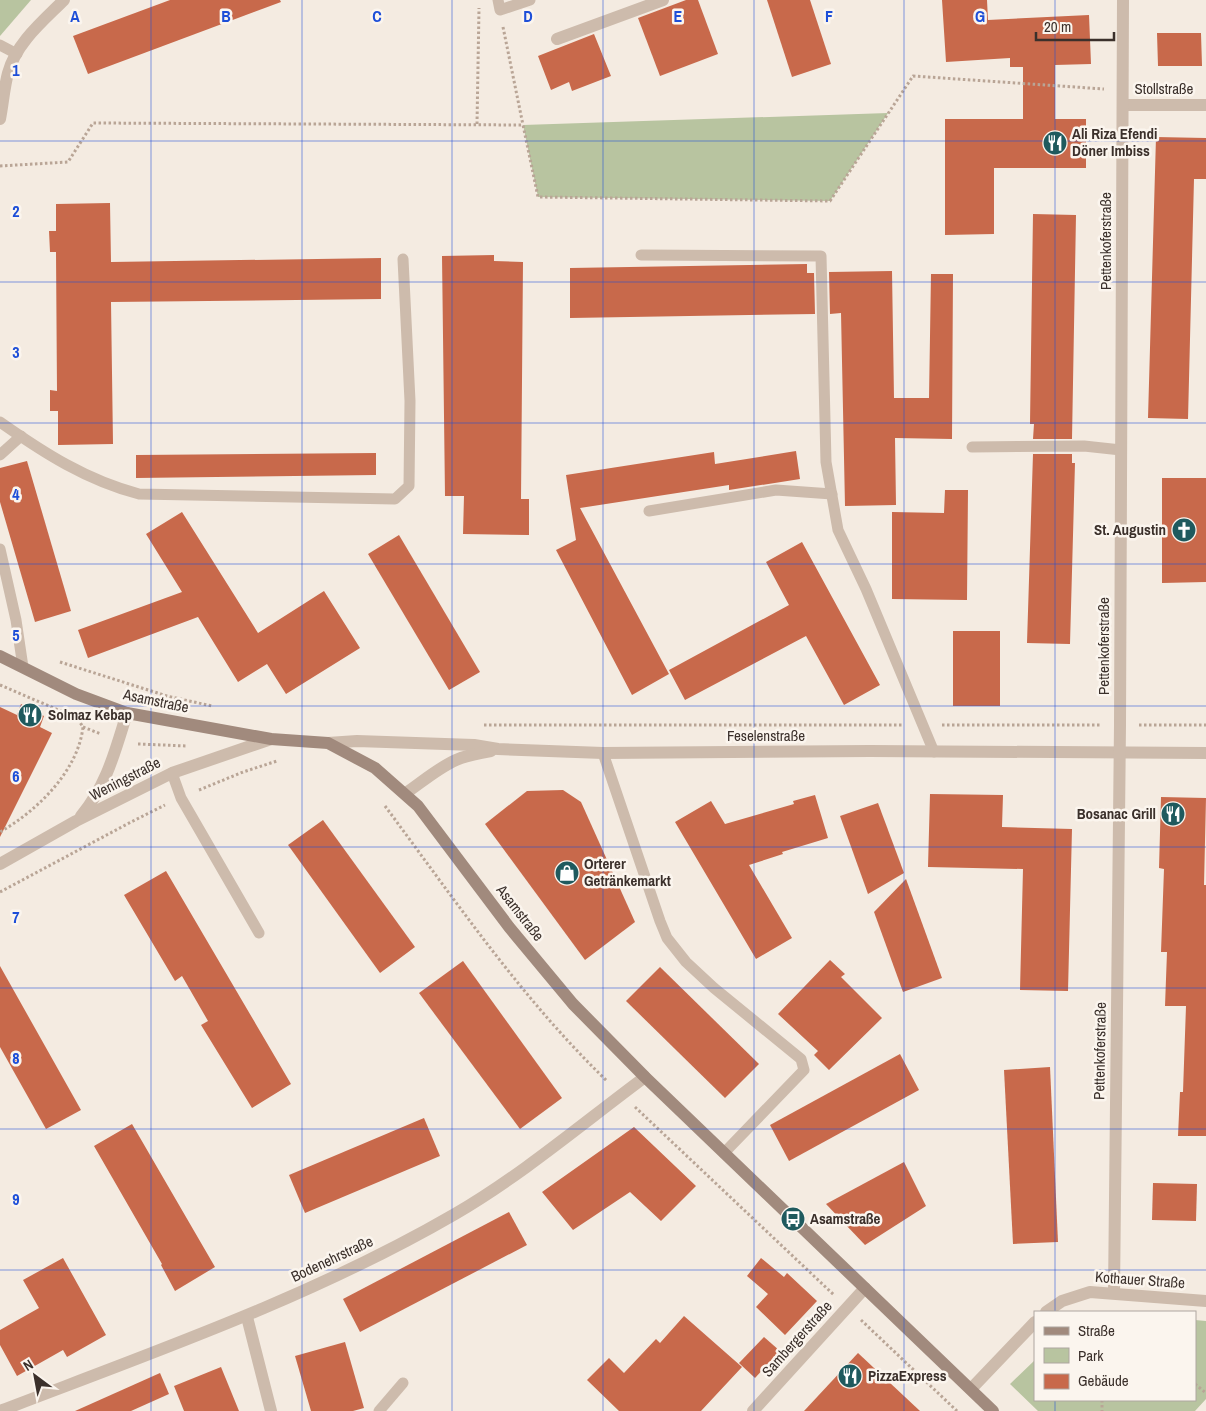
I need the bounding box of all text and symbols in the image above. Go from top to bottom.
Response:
text: A [70,5,80,27]
text: B [221,5,231,27]
text: C [372,5,382,27]
text: D [523,5,533,27]
text: E [674,5,683,27]
text: F [825,5,833,27]
text: G [975,5,985,27]
scale bar [1036,10,1114,42]
text: 20 m [1044,16,1071,37]
text: 1 [12,59,20,81]
street label: Stollstraße [1135,78,1194,99]
place label: Ali Riza Efendi Döner Imbiss [1072,123,1157,161]
restaurant icon: Ali Riza Efendi Döner Imbiss [1042,130,1068,156]
street label: Pettenkoferstraße [1095,192,1116,290]
text: 2 [12,200,20,222]
text: 3 [12,341,20,363]
text: 4 [12,483,20,505]
church icon: St. Augustin [1171,517,1197,543]
place label: St. Augustin [1094,519,1166,540]
street label: Pettenkoferstraße [1093,597,1114,695]
text: 5 [12,624,20,646]
street label: Asamstraße [121,683,191,718]
restaurant icon: Solmaz Kebap [17,702,43,728]
place label: Solmaz Kebap [48,704,132,725]
street label: Feselenstraße [727,725,805,746]
street label: Weningstraße [86,752,164,805]
text: 6 [12,765,20,787]
restaurant icon: Bosanac Grill [1160,801,1186,827]
place label: Bosanac Grill [1077,803,1156,824]
place label: Orterer Getränkemarkt [584,853,671,891]
shop icon: Orterer Getränkemarkt [554,860,580,886]
street label: Asamstraße [491,879,549,945]
text: 7 [12,906,20,928]
street label: Pettenkoferstraße [1088,1002,1111,1100]
text: 8 [12,1047,20,1069]
text: 9 [12,1188,20,1210]
bus stop icon: Asamstraße [780,1206,806,1232]
place label: Asamstraße [810,1208,881,1229]
street label: Bodenehrstraße [287,1230,376,1287]
street label: Kothauer Straße [1094,1266,1186,1293]
street label: Sambergerstraße [757,1296,837,1381]
legend [1034,1311,1196,1401]
text: Straße [1078,1320,1115,1341]
text: Park [1078,1345,1104,1366]
north arrow [10,1351,60,1401]
text: N [20,1355,36,1375]
restaurant icon: PizzaExpress [837,1363,863,1389]
place label: PizzaExpress [868,1365,947,1386]
text: Gebäude [1078,1370,1129,1391]

